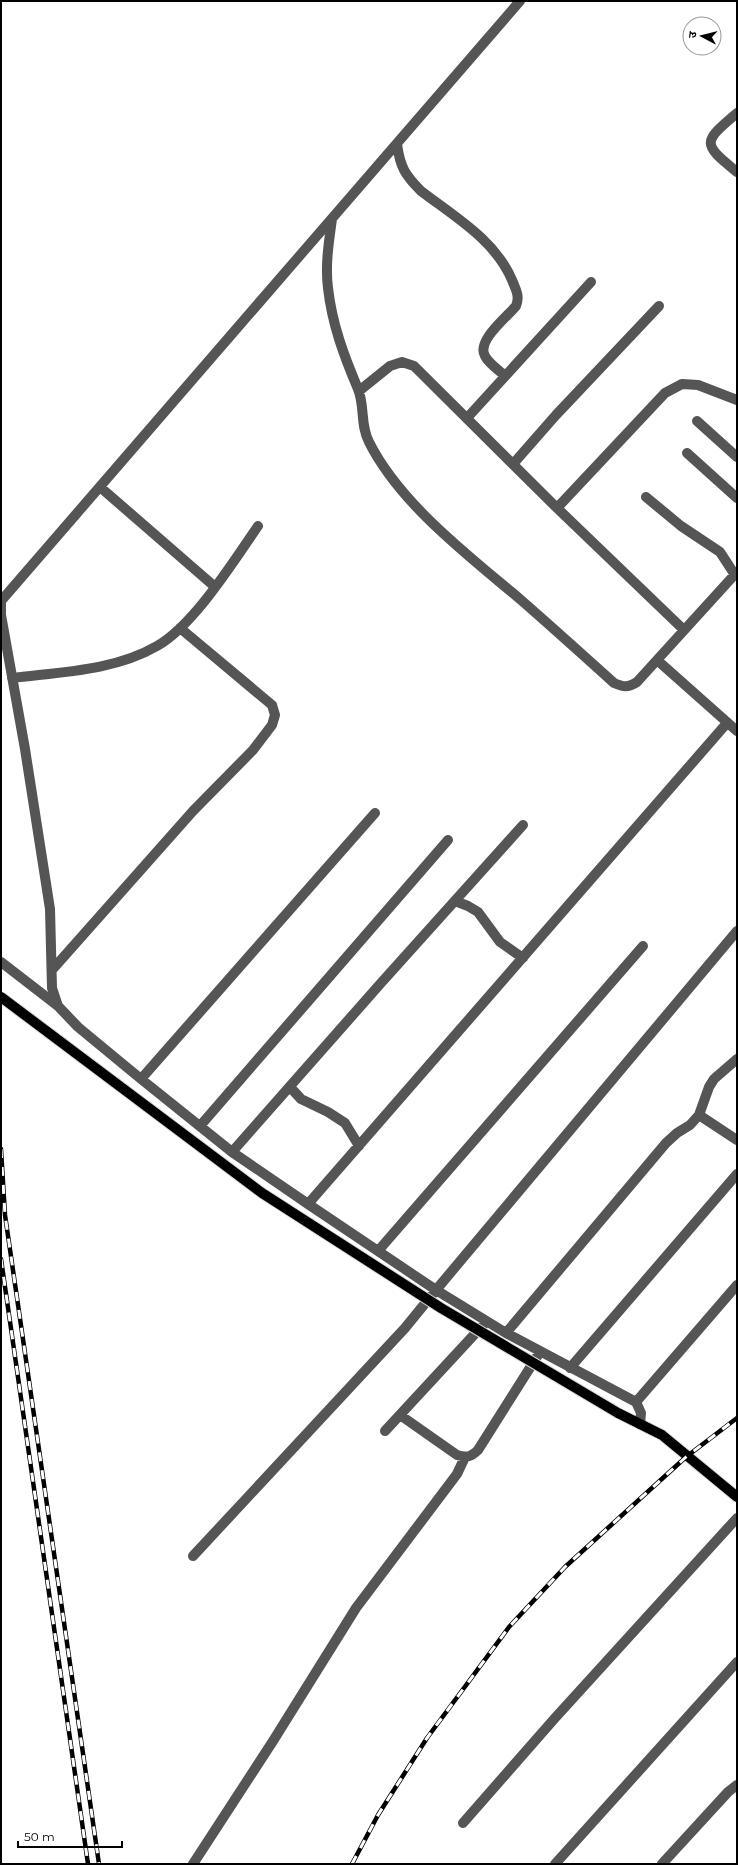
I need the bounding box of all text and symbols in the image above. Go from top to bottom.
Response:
north arrow [682,16,722,56]
text: उ [685,30,699,39]
scale bar [18,1823,122,1849]
text: 50 m [24,1829,55,1844]

